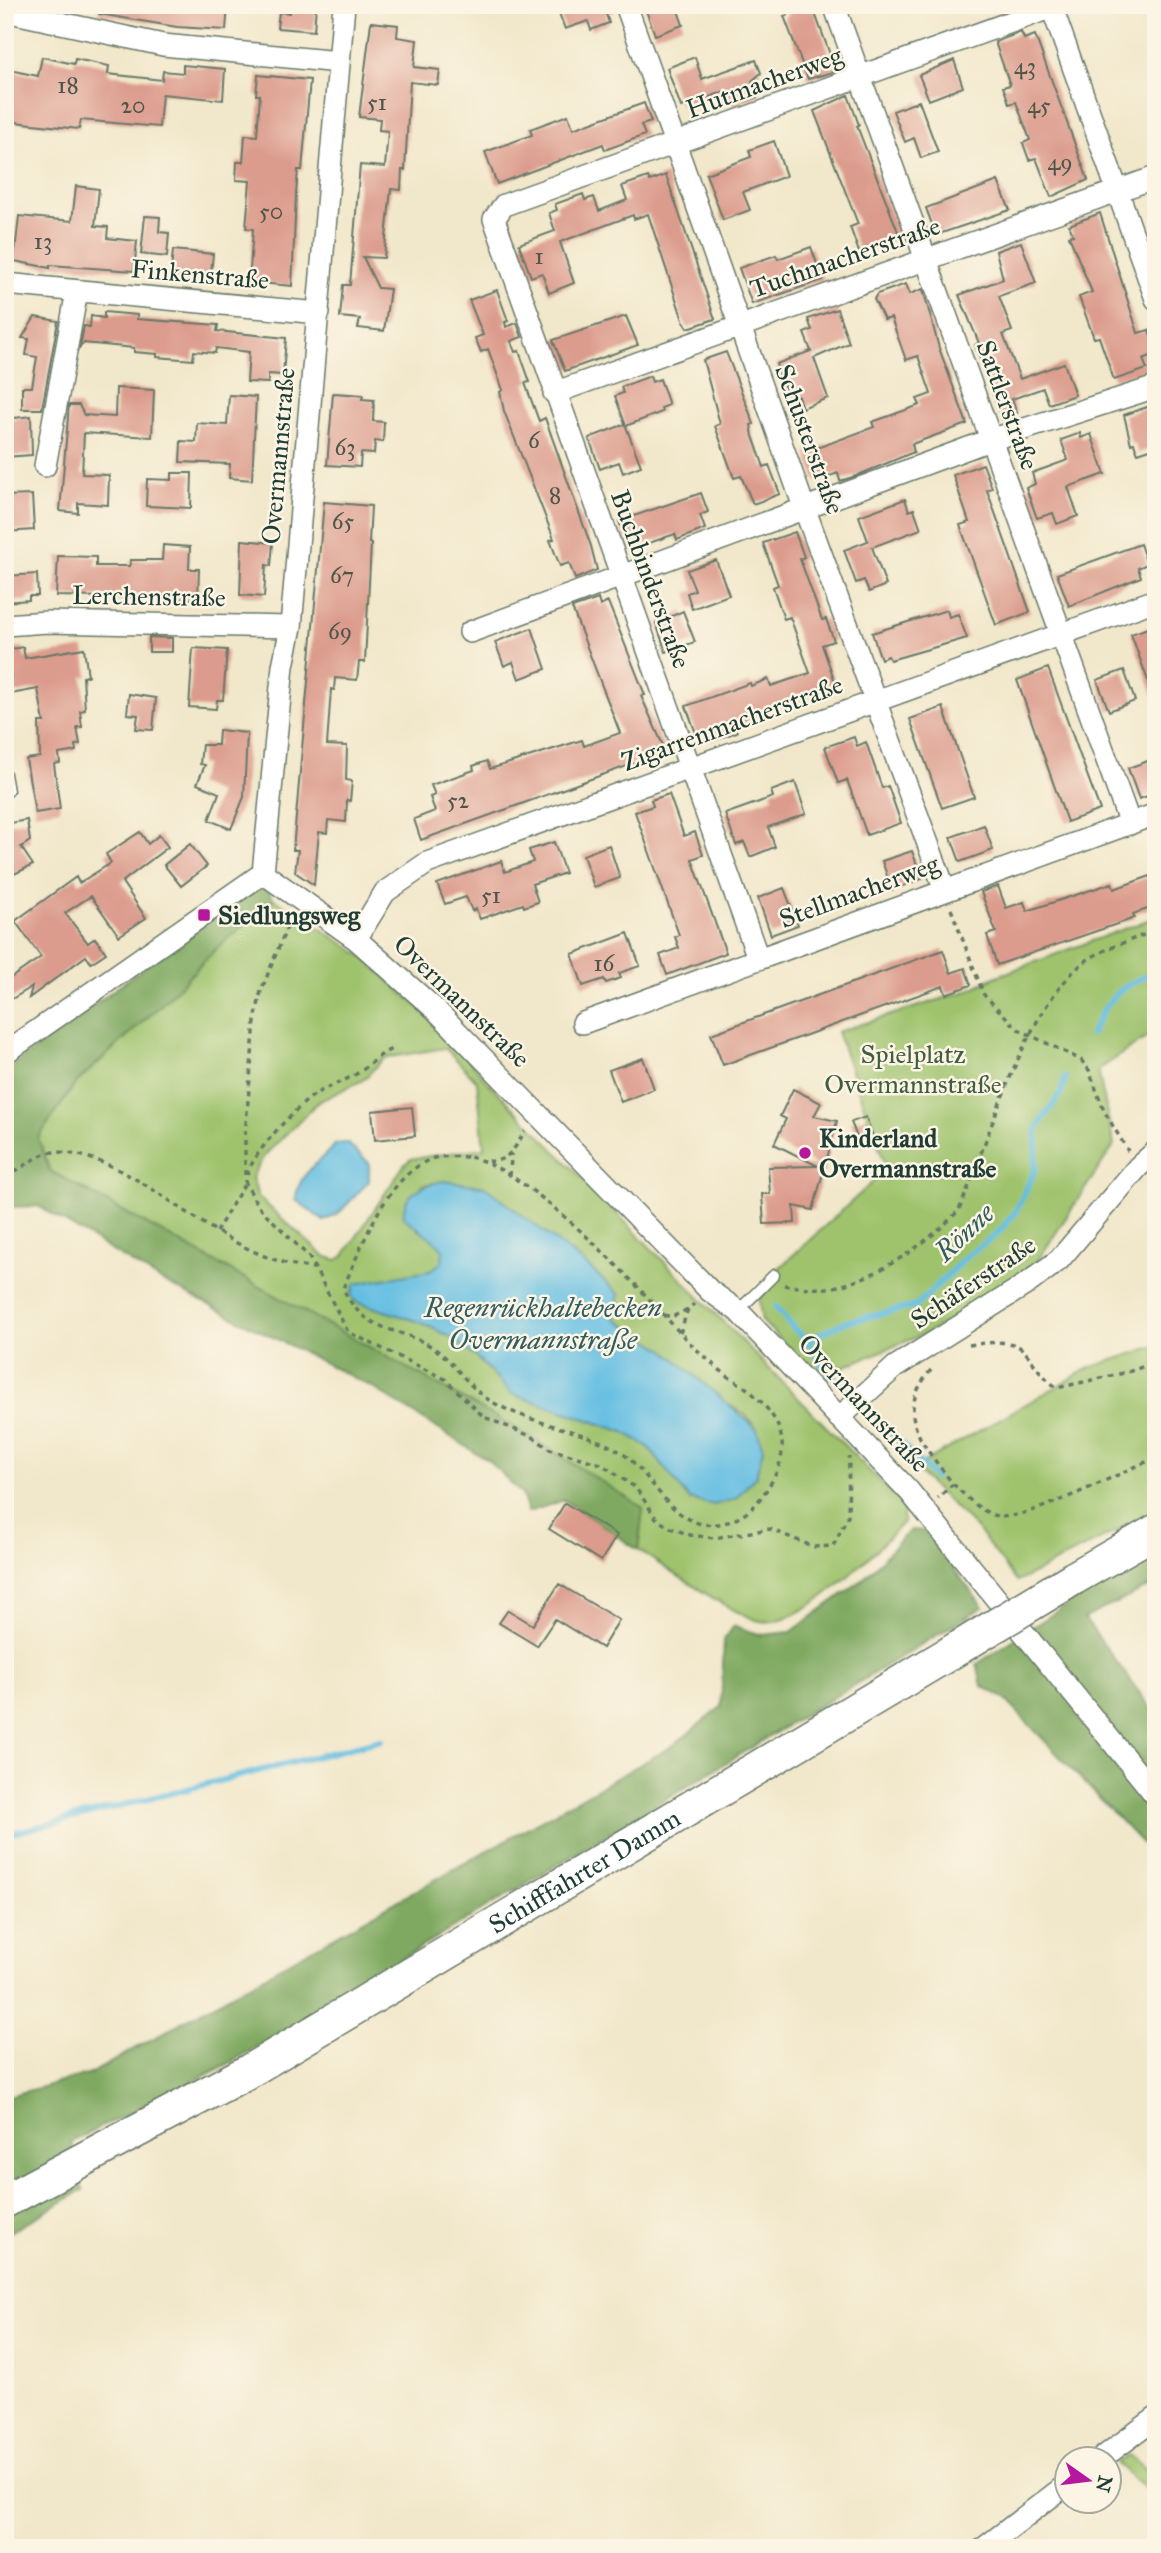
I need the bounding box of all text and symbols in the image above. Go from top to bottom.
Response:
street label: Hutmacherweg [681,39,847,125]
house number: 43 [1014,52,1036,80]
house number: 18 [57,71,79,99]
house number: 51 [367,88,387,116]
house number: 20 [121,91,145,119]
house number: 45 [1027,91,1051,119]
house number: 49 [1047,148,1073,176]
house number: 50 [259,197,283,225]
street label: Tuchmacherstraße [746,209,945,305]
house number: 13 [34,227,52,255]
house number: 1 [534,242,544,270]
street label: Finkenstraße [130,252,271,296]
street label: Sattlerstraße [970,336,1046,474]
street label: Schusterstraße [768,360,852,518]
street label: Overmannstraße [254,366,302,546]
house number: 6 [528,426,541,454]
house number: 63 [335,433,356,461]
house number: 8 [549,481,561,509]
street label: Buchbinderstraße [604,485,698,673]
house number: 65 [332,507,355,535]
house number: 67 [330,561,354,589]
street label: Lerchenstraße [72,579,226,613]
house number: 69 [328,617,352,645]
street label: Zigarrenmacherstraße [617,668,847,778]
house number: 52 [447,786,470,814]
street label: Stellmacherweg [775,847,944,935]
house number: 51 [481,881,501,909]
place label: Siedlungsweg [218,899,361,932]
marker: Siedlungsweg [196,907,212,923]
street label: Overmannstraße [387,928,537,1074]
house number: 16 [594,949,616,977]
park label: Spielplatz Overmannstraße [824,1038,1002,1100]
place label: Kinderland Overmannstraße [819,1122,996,1184]
marker: Kinderland Overmannstraße [797,1145,813,1161]
water label: Rönne [926,1196,1002,1269]
street label: Schäferstraße [904,1228,1042,1336]
water label: Regenrückhaltebecken Overmannstraße [423,1290,662,1357]
street label: Overmannstraße [792,1327,936,1479]
street label: Schifffahrter Damm [483,1801,686,1940]
north arrow [1052,2444,1122,2514]
text: N [1091,2473,1117,2495]

